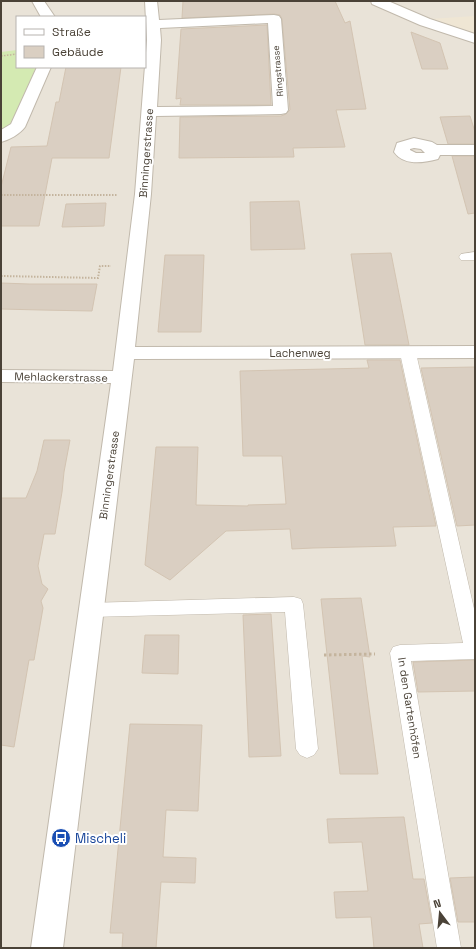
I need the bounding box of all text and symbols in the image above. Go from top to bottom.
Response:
legend [16,16,146,68]
text: Straße [52,24,91,40]
text: Gebäude [52,44,104,60]
street label: Ringstrasse [270,45,286,97]
street label: Binningerstrasse [136,108,156,198]
street label: Lachenweg [270,346,330,360]
street label: Mehlackerstrasse [14,369,108,385]
street label: Binningerstrasse [96,430,122,520]
street label: In den Gartenhöfen [395,656,425,760]
bus stop icon: Mischeli [50,827,72,849]
place label: Mischeli [75,830,126,847]
north arrow [420,893,460,933]
text: N [432,896,443,911]

